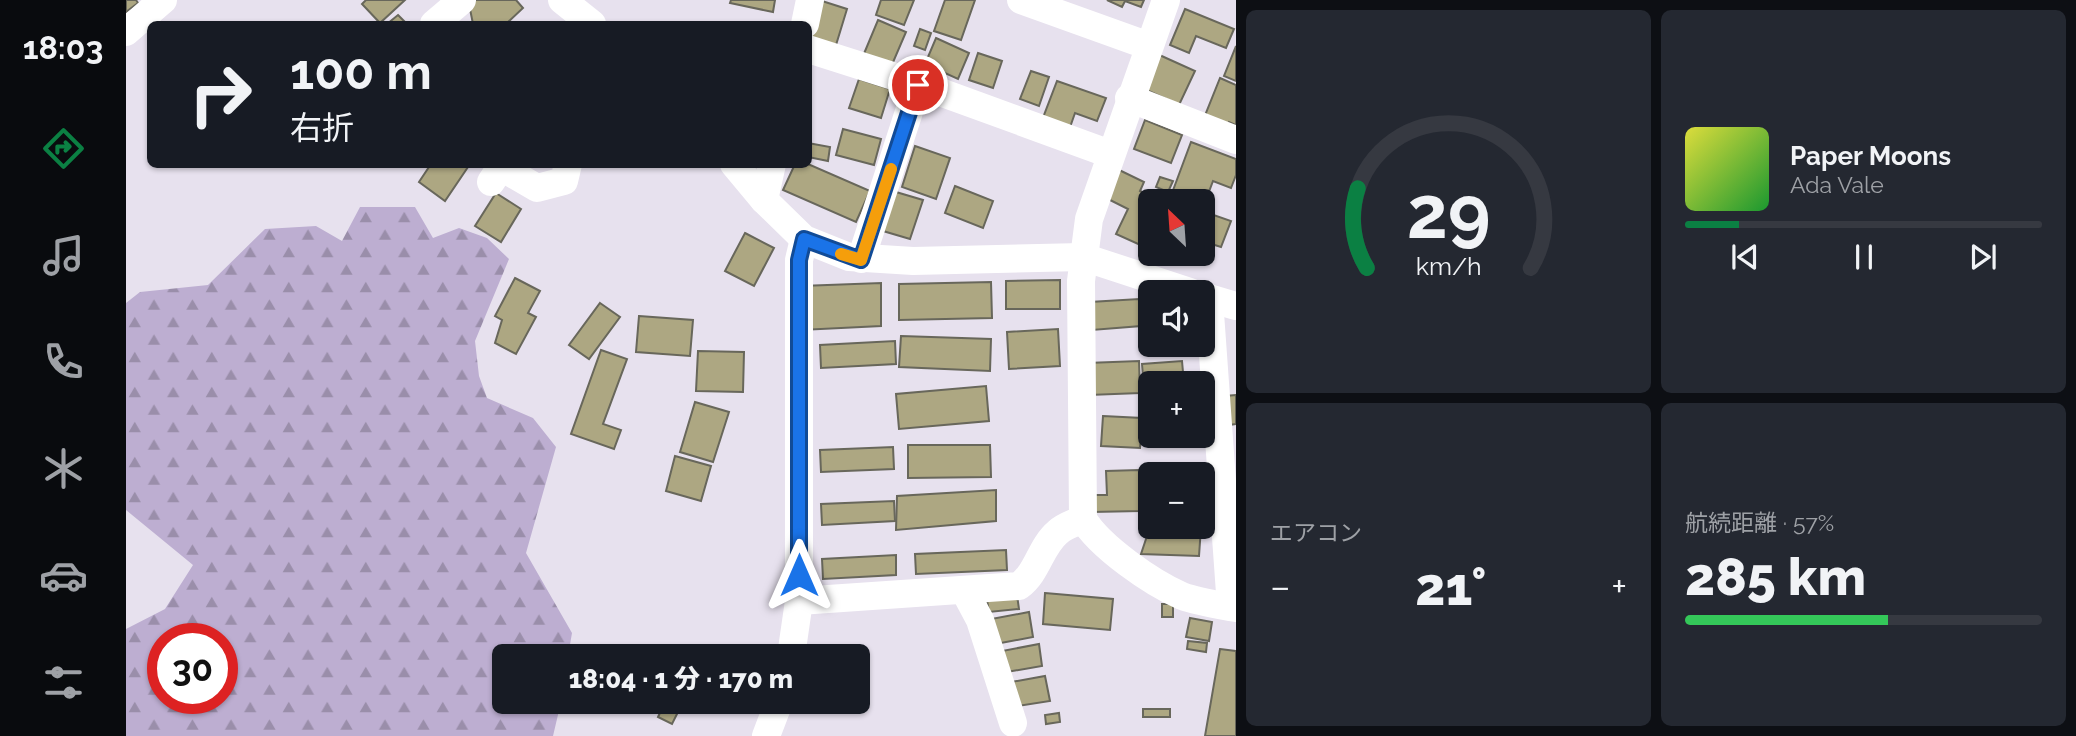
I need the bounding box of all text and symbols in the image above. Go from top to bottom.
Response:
text: 18:03 [23,29,103,66]
text: 100 m [290,43,432,100]
icon: right [175,49,266,140]
pin [888,55,948,115]
icon: arrive [899,66,937,104]
text: 右折 [290,109,354,146]
icon: directions [39,124,88,173]
text: Paper Moons [1790,141,1951,171]
text: 29 [1407,170,1490,255]
text: Ada Vale [1790,171,1884,198]
north arrow [1138,189,1214,266]
map controls [1138,189,1215,539]
icon: music [39,231,88,280]
icon: previous [1726,238,1764,276]
icon: pause [1845,238,1883,276]
icon: next [1964,238,2002,276]
text: km/h [1416,251,1481,281]
button: sound [1138,280,1215,357]
icon: phone [39,337,88,386]
button: + [1138,371,1215,448]
icon: climate [39,444,88,493]
button: − [1138,462,1215,539]
text: 航続距離 · 57% [1685,509,1834,536]
text: エアコン [1270,519,1362,546]
position arrow [762,538,836,612]
text: 285 km [1685,546,1866,607]
icon: car [39,551,88,600]
text: 21° [1415,556,1486,617]
text: − [1270,564,1290,609]
text: + [1611,564,1627,609]
speed limit sign: 30 [147,623,238,714]
icon: filters [39,658,88,707]
text: 18:04 · 1 分 · 170 m [569,664,793,694]

